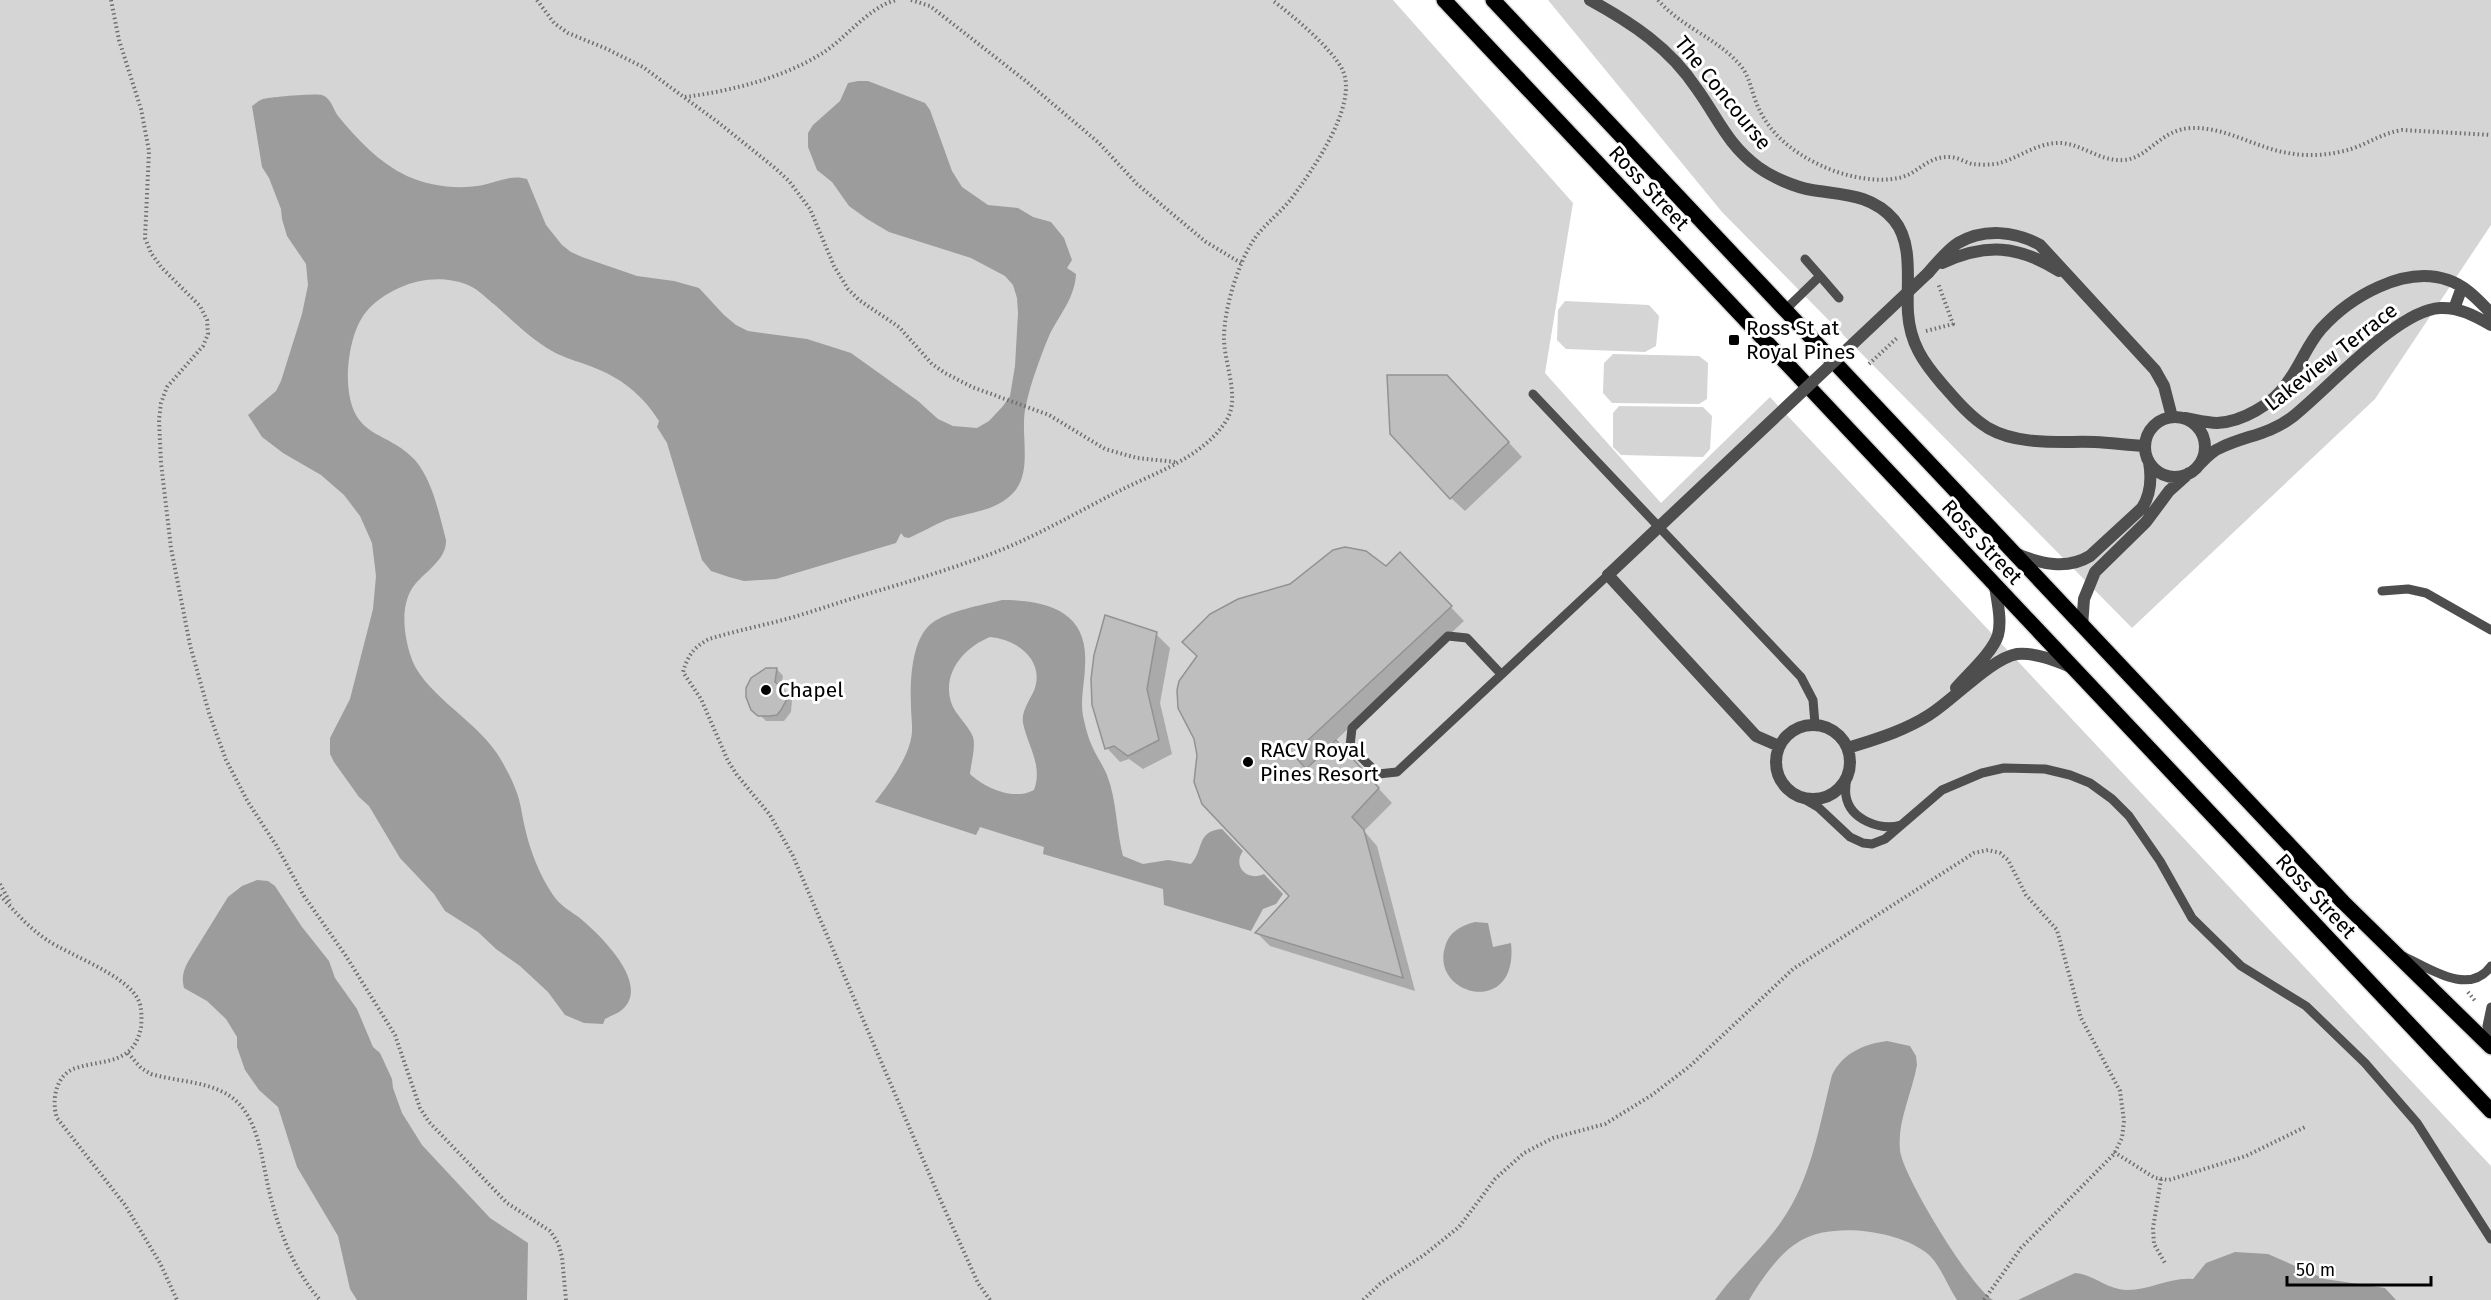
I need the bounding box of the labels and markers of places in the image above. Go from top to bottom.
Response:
place label: Ross St at Royal Pines [1746,315,1855,365]
marker: Ross St at Royal Pines [1727,333,1741,347]
place label: Chapel [778,677,843,703]
marker: Chapel [759,683,773,697]
place label: RACV Royal Pines Resort [1260,737,1379,787]
marker: RACV Royal Pines Resort [1241,755,1255,769]

